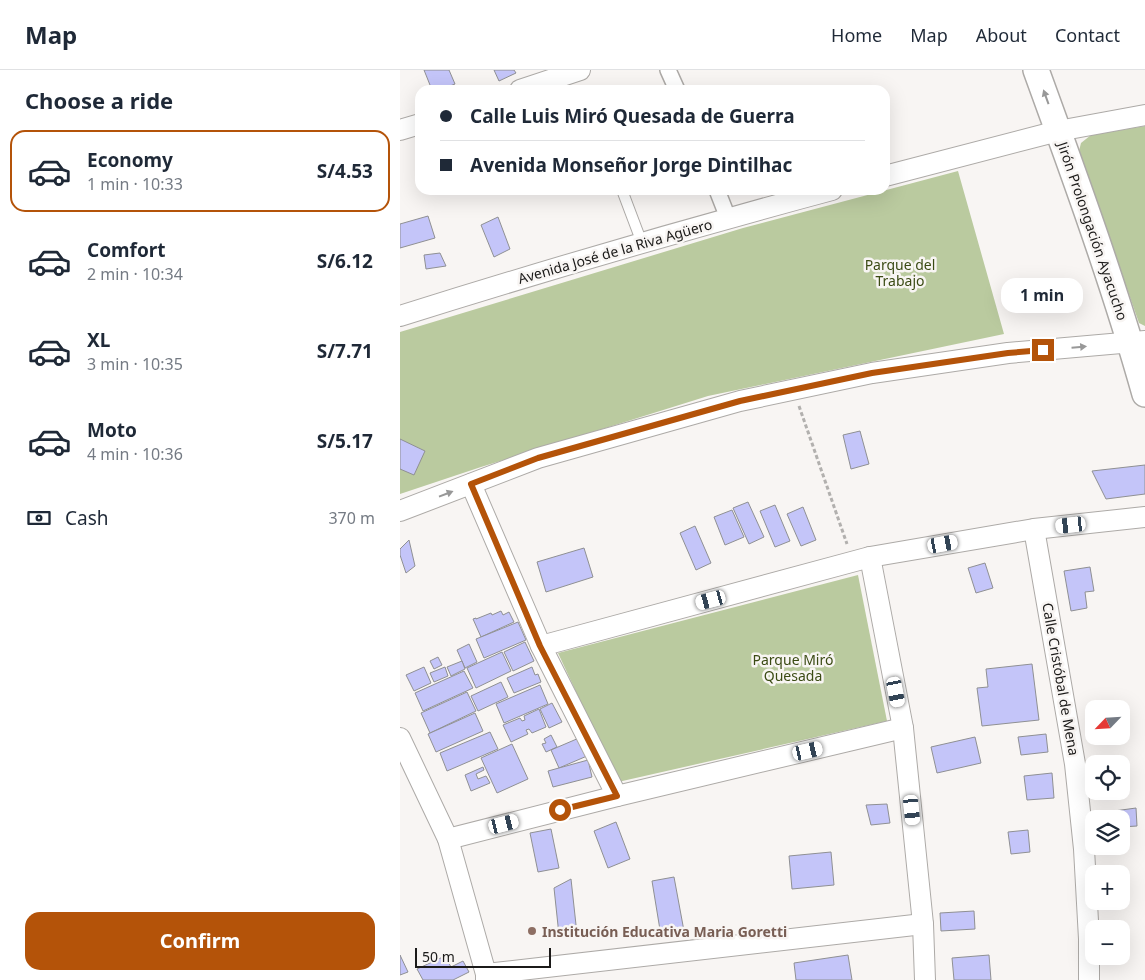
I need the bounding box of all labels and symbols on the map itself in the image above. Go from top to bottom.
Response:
one-way arrow [1042,89,1050,104]
street label: Jirón Prolongación Ayacucho [1053,137,1133,323]
street label: Avenida José de la Riva Agüero [516,214,714,288]
park label: Parque del Trabajo [865,255,935,290]
callout: 1 min [1002,278,1084,312]
route end [1032,339,1054,361]
one-way arrow [1071,342,1087,350]
one-way arrow [438,490,453,497]
car [1055,516,1086,534]
car [926,534,959,554]
car [694,589,727,611]
street label: Calle Cristóbal de Mena [1038,601,1084,757]
park label: Parque Miró Quesada [753,650,833,685]
car [885,676,906,708]
north arrow [1085,700,1130,745]
car [791,740,824,762]
car [902,794,921,826]
route start [549,799,571,821]
car [487,813,520,835]
place label: Institución Educativa Maria Goretti [542,922,787,941]
marker: Institución Educativa Maria Goretti [526,925,538,937]
scale bar [415,945,551,968]

